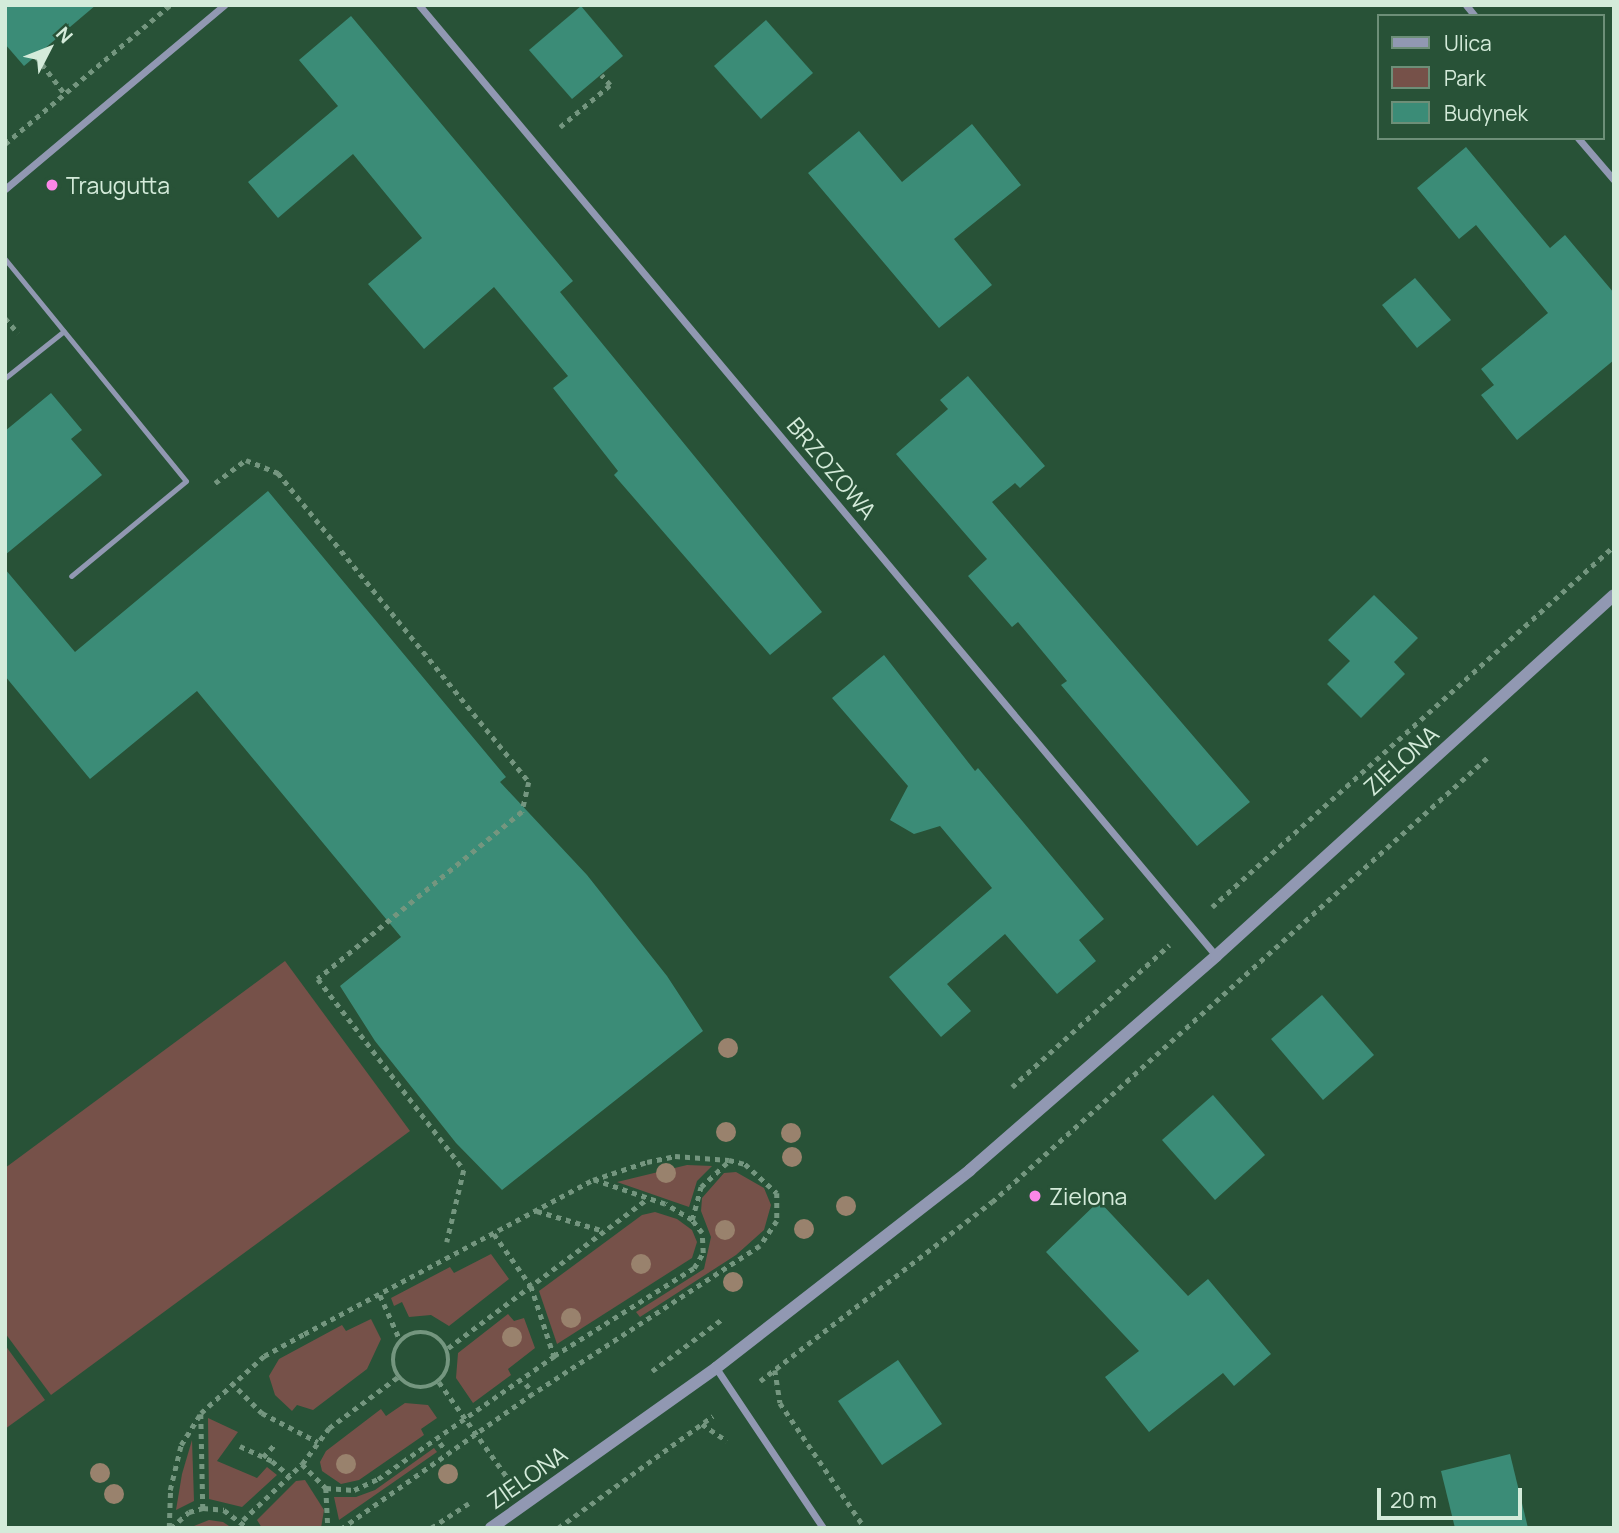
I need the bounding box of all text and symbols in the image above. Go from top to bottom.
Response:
north arrow [14,14,84,84]
legend [1378,14,1605,140]
text: N [50,21,79,49]
text: Ulica [1444,29,1492,57]
text: Park [1444,64,1486,92]
text: Budynek [1444,99,1528,127]
place label: Traugutta [66,171,170,199]
marker: Traugutta [44,177,60,193]
street label: BRZOZOWA [782,412,882,524]
street label: ZIELONA [1358,719,1444,801]
place label: Zielona [1049,1182,1127,1210]
marker: Zielona [1027,1188,1043,1204]
street label: ZIELONA [482,1440,572,1514]
scale bar [1381,1474,1526,1518]
text: 20 m [1390,1486,1437,1514]

